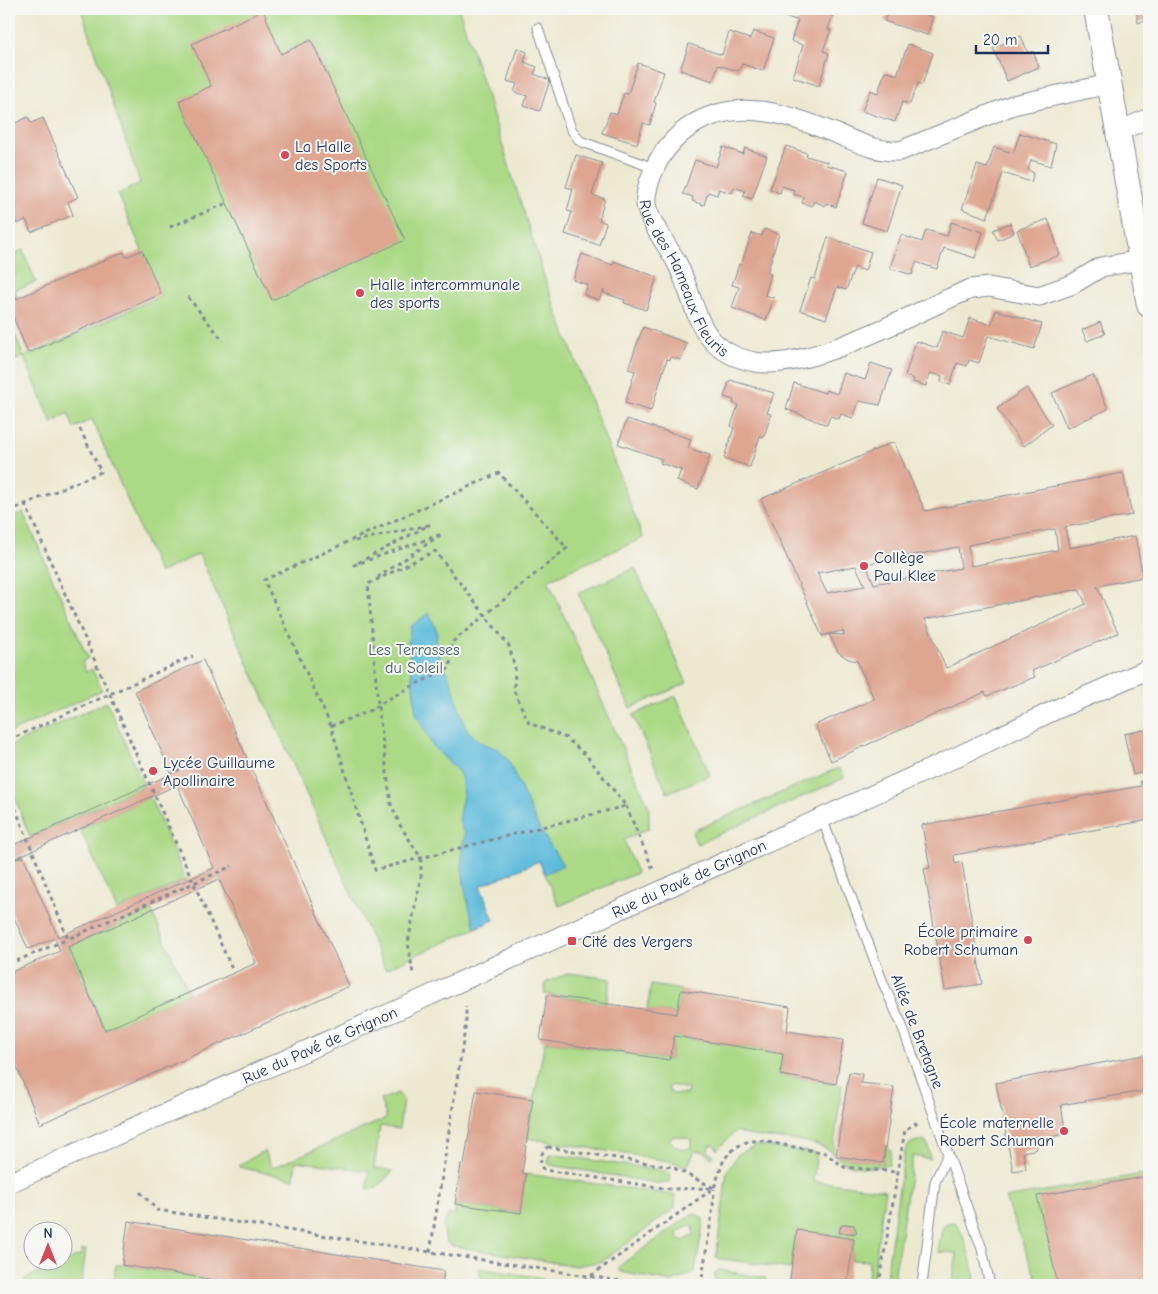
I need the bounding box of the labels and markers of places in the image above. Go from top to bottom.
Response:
place label: La Halle des Sports [295,138,367,174]
marker: La Halle des Sports [279,149,291,161]
place label: Halle intercommunale des sports [370,276,520,312]
marker: Halle intercommunale des sports [354,287,366,299]
place label: Collège Paul Klee [874,549,936,585]
marker: Collège Paul Klee [858,560,870,572]
place label: Lycée Guillaume Apollinaire [163,754,275,790]
marker: Lycée Guillaume Apollinaire [147,765,159,777]
place label: École primaire Robert Schuman [904,922,1018,959]
place label: Cité des Vergers [582,933,693,951]
marker: École primaire Robert Schuman [1022,934,1034,946]
marker: Cité des Vergers [566,935,578,947]
place label: École maternelle Robert Schuman [939,1113,1054,1150]
marker: École maternelle Robert Schuman [1058,1125,1070,1137]

